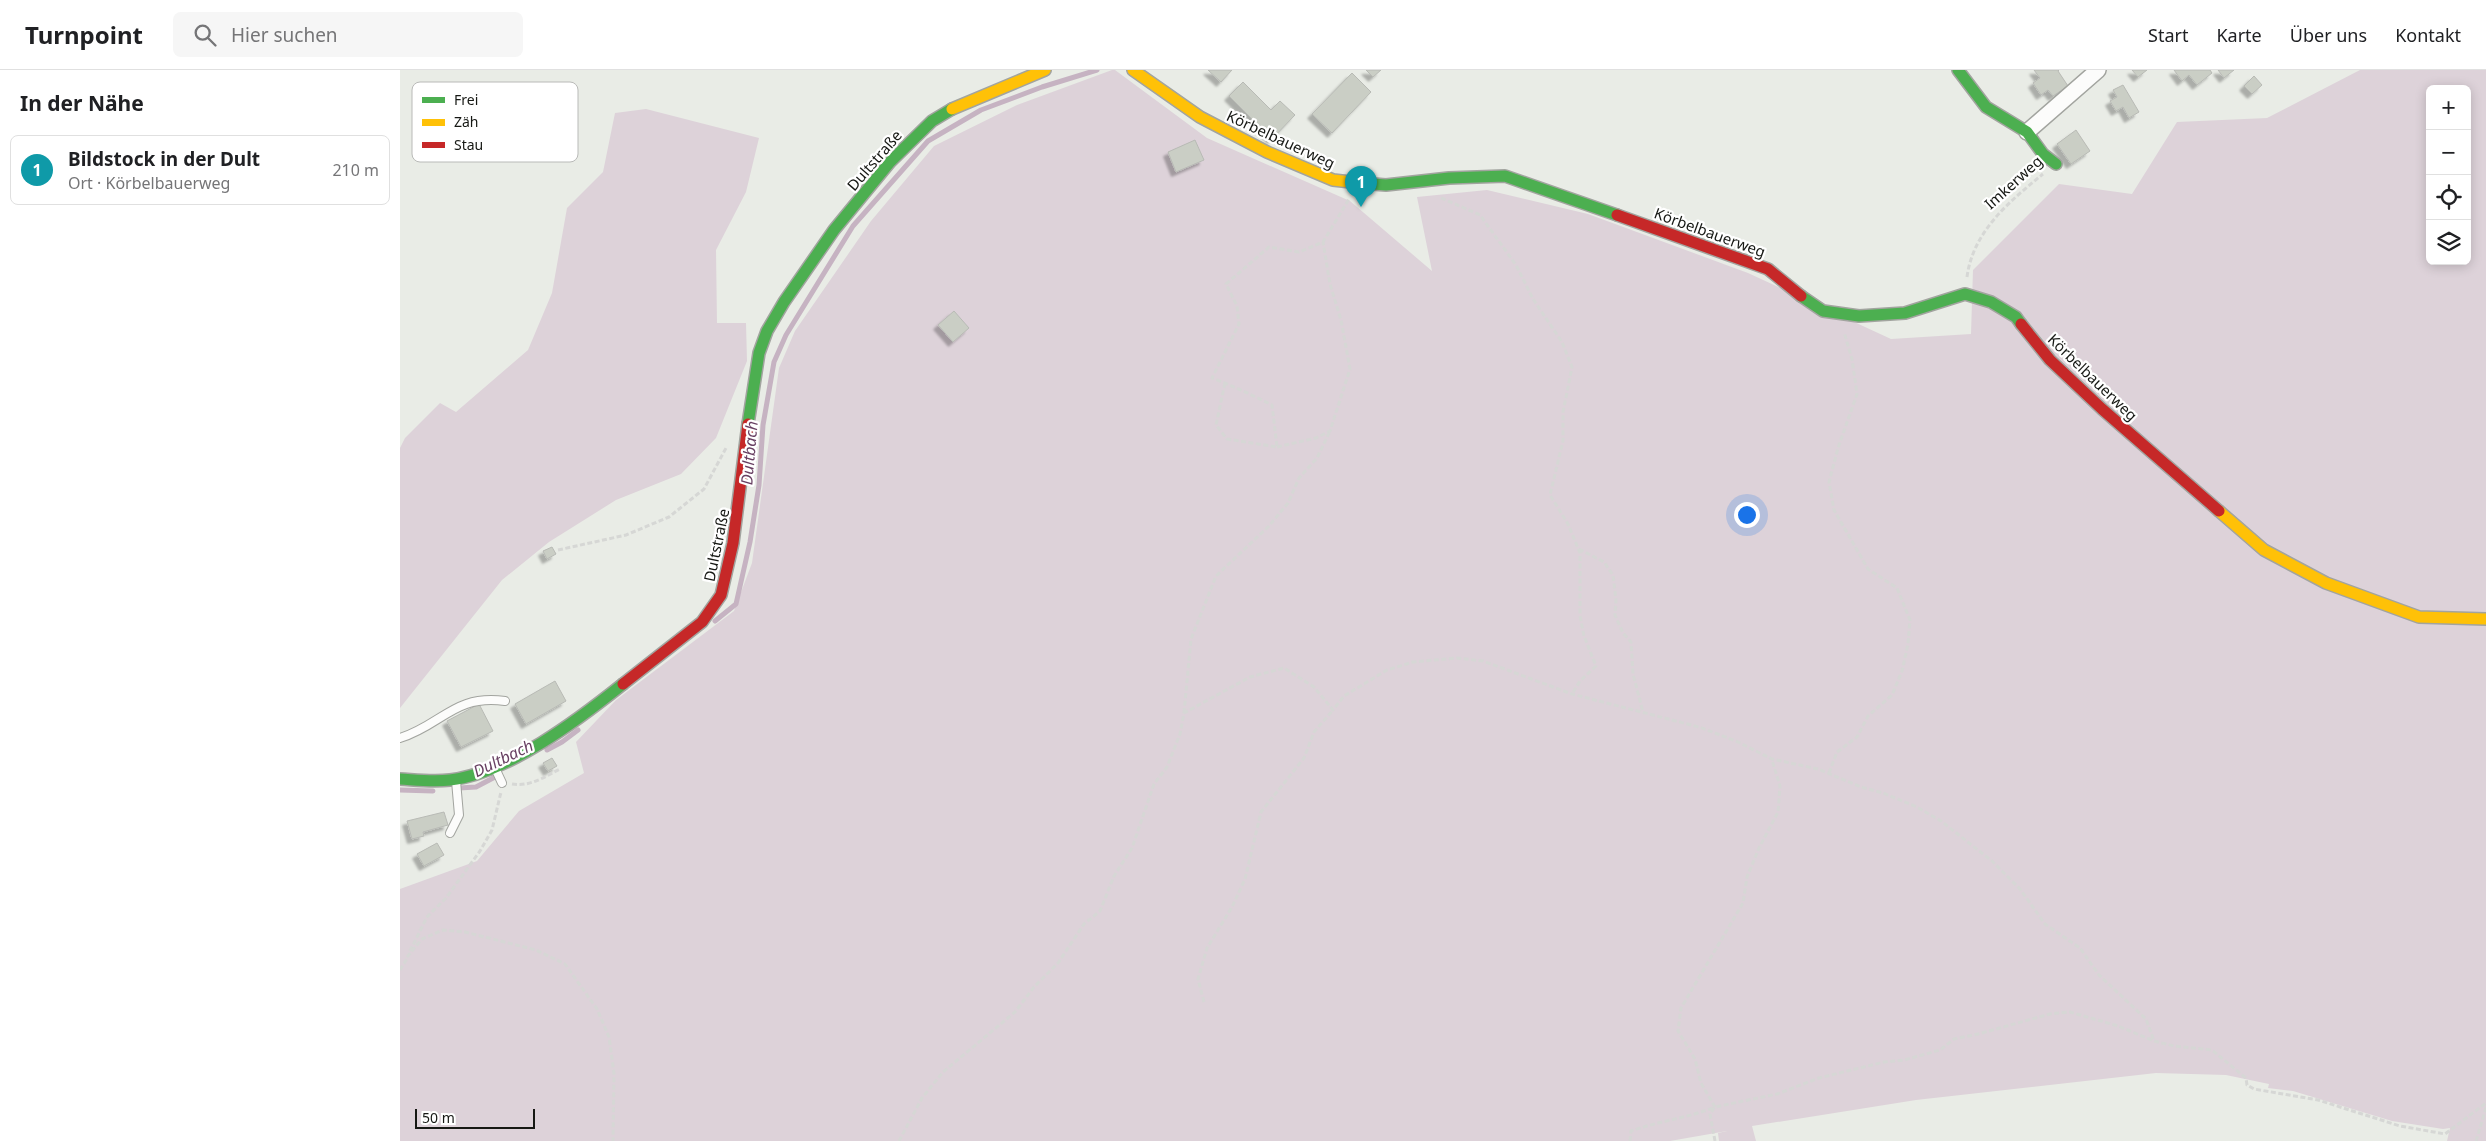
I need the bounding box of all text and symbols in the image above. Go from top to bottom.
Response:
search box [173,12,523,57]
text: Turnpoint [25,18,143,51]
icon: search [191,21,219,49]
text: Hier suchen [231,22,338,48]
text: Start [2148,23,2188,47]
text: Karte [2216,23,2262,47]
text: Über uns [2290,23,2367,47]
text: Kontakt [2395,23,2461,47]
legend [412,82,578,162]
map controls [2426,85,2471,265]
button: + [2426,85,2471,130]
text: In der Nähe [20,89,144,117]
text: Frei [454,90,478,109]
street label: Körbelbauerweg [1224,105,1338,173]
text: Zäh [454,112,479,131]
street label: Dultstraße [842,125,906,195]
button: − [2426,130,2471,175]
text: Stau [454,135,483,154]
text: Bildstock in der Dult [68,146,260,172]
street label: Imkerweg [1980,151,2046,213]
text: 1 [32,159,42,181]
text: 210 m [332,159,379,181]
pin: 1 [1345,166,1377,207]
text: Ort · Körbelbauerweg [68,172,230,194]
button: locate [2426,175,2471,220]
street label: Körbelbauerweg [1652,203,1768,261]
button: layers [2426,220,2471,265]
street label: Körbelbauerweg [2044,329,2142,425]
water label: Dultbach [735,420,763,486]
your location [1734,502,1760,528]
street label: Dultstraße [698,507,734,583]
water label: Dultbach [469,734,537,782]
scale bar [415,1106,535,1129]
text: 50 m [422,1108,455,1127]

